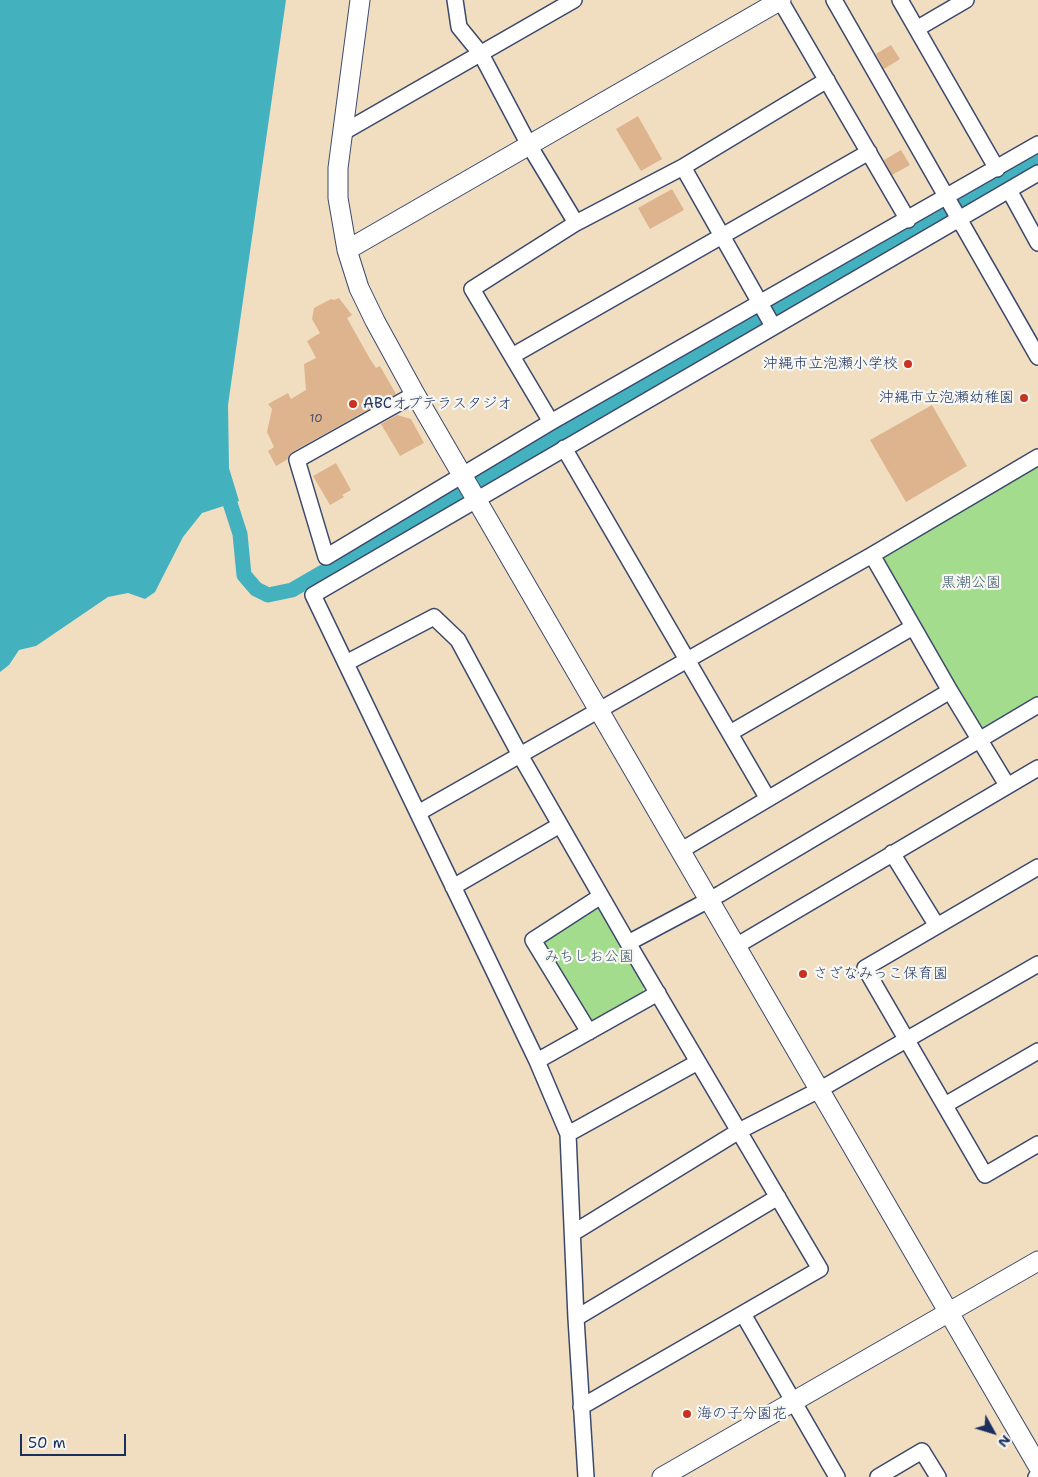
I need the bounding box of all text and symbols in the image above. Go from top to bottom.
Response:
place label: 沖縄市立泡瀬小学校 [763,355,898,373]
marker: 沖縄市立泡瀬小学校 [902,358,914,370]
place label: 沖縄市立泡瀬幼稚園 [879,389,1014,407]
marker: 沖縄市立泡瀬幼稚園 [1018,392,1030,404]
place label: ABCオプテラスタジオ [363,395,512,413]
marker: ABCオプテラスタジオ [347,398,359,410]
house number: 10 [309,412,323,426]
park label: 黒潮公園 [941,574,1001,592]
park label: みちしお公園 [544,948,634,966]
place label: さざなみっこ保育園 [813,965,948,983]
marker: さざなみっこ保育園 [797,968,809,980]
place label: 海の子分園花 [697,1405,787,1423]
north arrow [968,1407,1018,1457]
marker: 海の子分園花 [681,1408,693,1420]
scale bar [22,1424,129,1456]
text: N [994,1431,1015,1451]
text: 50 m [28,1433,66,1453]

